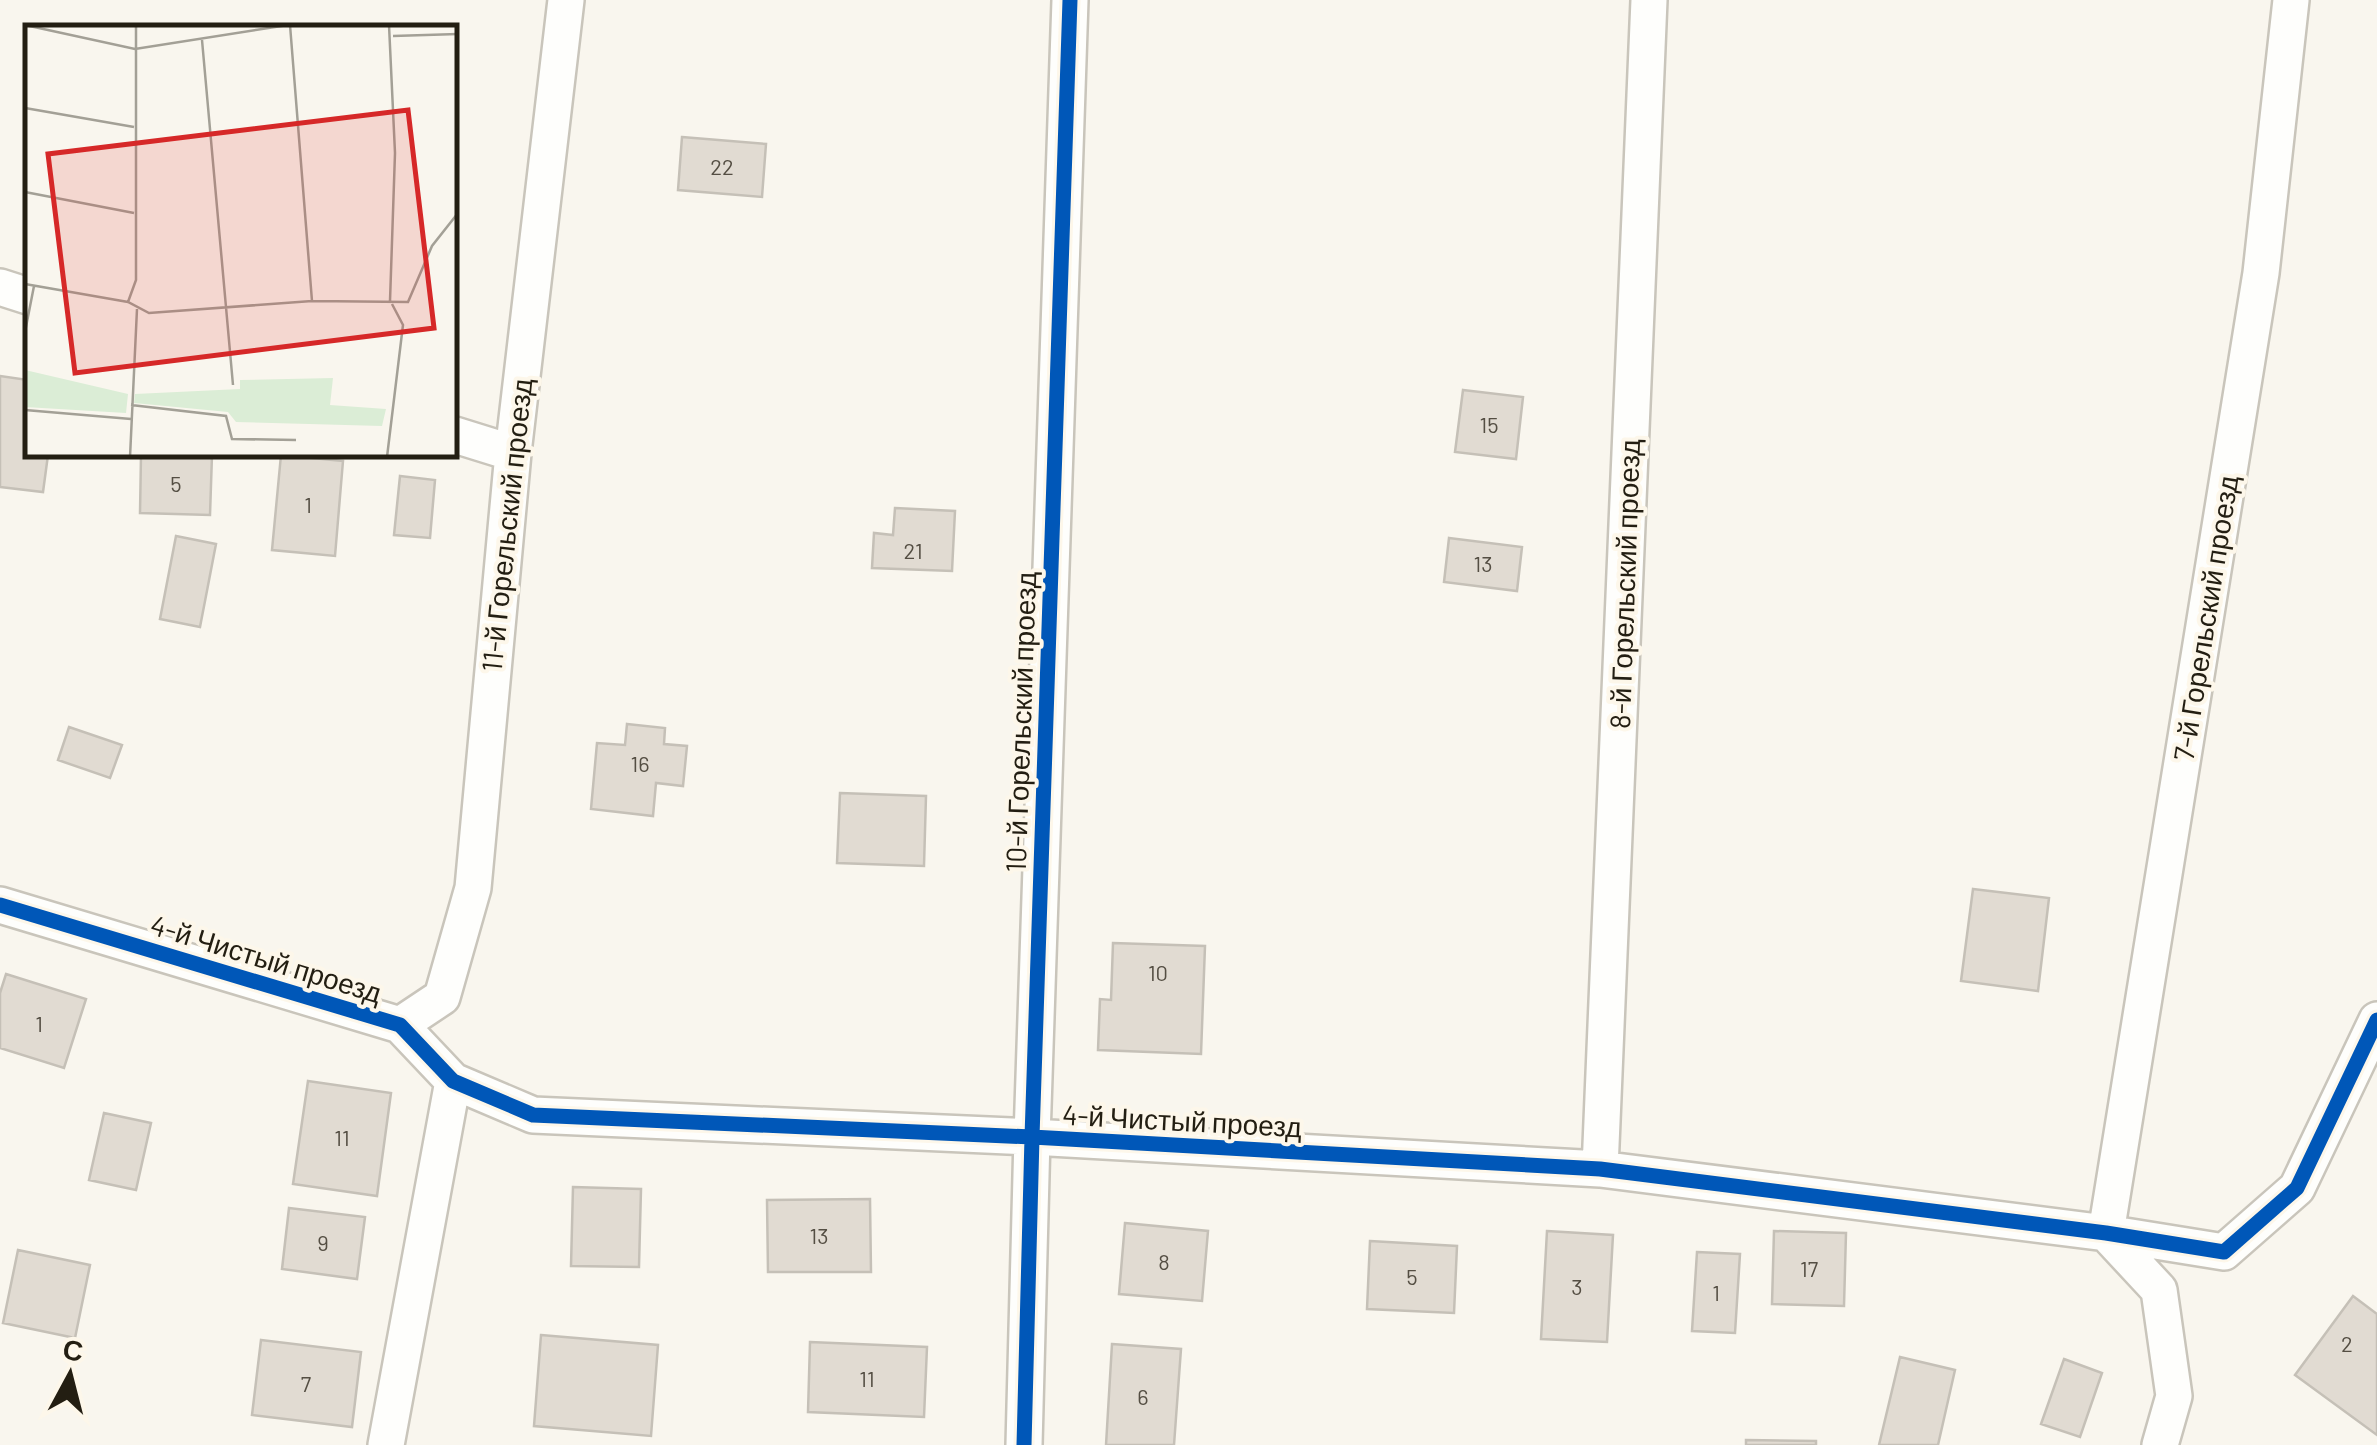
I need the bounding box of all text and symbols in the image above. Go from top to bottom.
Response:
inset map [25,25,458,458]
house number: 22 [710,153,734,179]
street label: 11-й Горельский проезд [474,376,538,673]
house number: 15 [1479,411,1499,437]
street label: 8-й Горельский проезд [1602,439,1646,729]
house number: 5 [170,470,182,496]
street label: 7-й Горельский проезд [2166,473,2244,763]
house number: 1 [304,491,312,517]
house number: 21 [903,537,923,563]
house number: 13 [1473,550,1493,576]
street label: 10-й Горельский проезд [998,571,1042,873]
house number: 16 [630,750,650,776]
street label: 4-й Чистый проезд [147,907,386,1009]
house number: 10 [1148,959,1168,985]
house number: 1 [35,1010,43,1036]
street label: 4-й Чистый проезд [1061,1097,1303,1143]
house number: 11 [334,1124,350,1150]
house number: 13 [809,1222,829,1248]
house number: 9 [317,1229,329,1255]
house number: 8 [1158,1248,1170,1274]
house number: 17 [1800,1255,1818,1281]
house number: 5 [1406,1263,1418,1289]
house number: 3 [1571,1273,1583,1299]
house number: 1 [1712,1279,1720,1305]
north arrow [20,1325,120,1425]
house number: 2 [2341,1330,2353,1356]
text: С [61,1331,85,1367]
house number: 11 [859,1365,875,1391]
house number: 7 [301,1370,311,1396]
house number: 6 [1137,1383,1149,1409]

